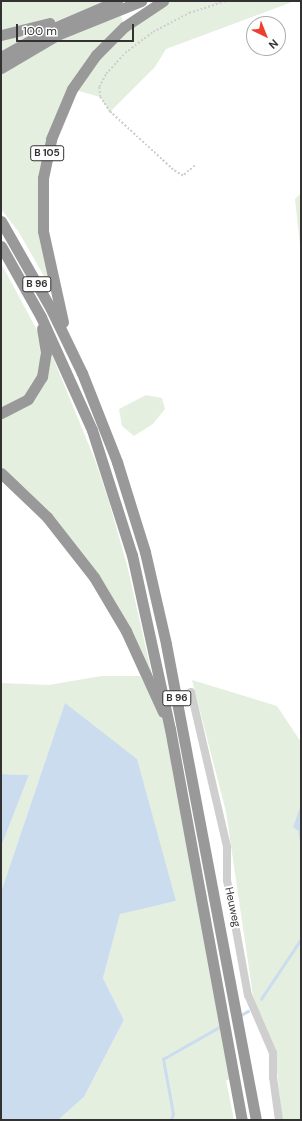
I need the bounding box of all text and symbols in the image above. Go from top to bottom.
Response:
scale bar [18,16,136,42]
north arrow [246,16,286,56]
text: 100 m [23,23,57,39]
text: N [266,36,281,52]
road number: B 105 [30,145,64,161]
road number: B 96 [22,276,52,292]
road number: B 96 [162,690,192,706]
street label: Heuweg [222,886,244,928]

